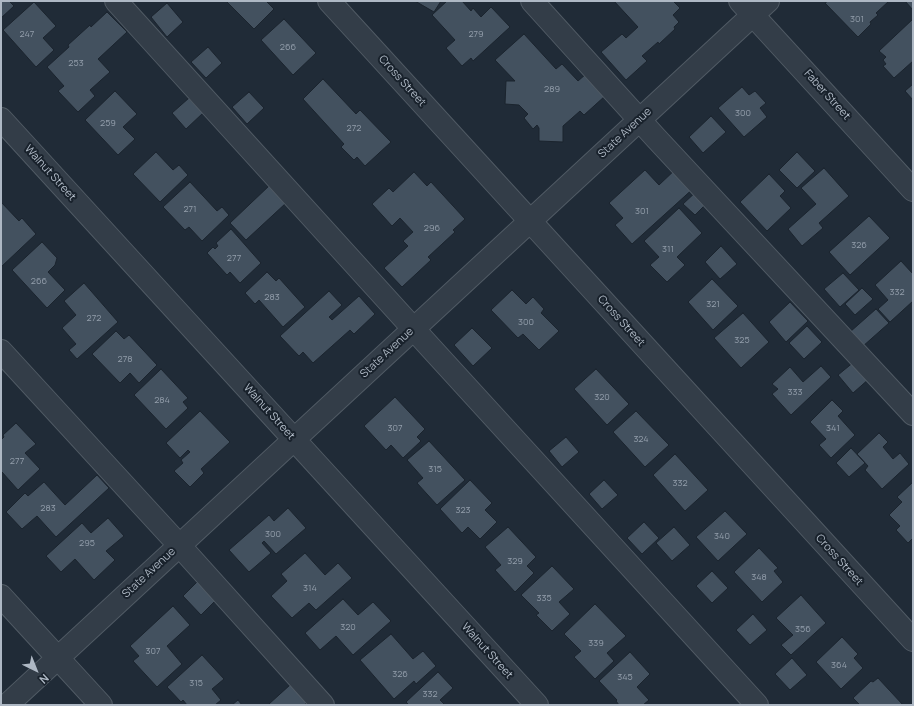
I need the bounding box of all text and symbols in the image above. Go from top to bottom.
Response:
house number: 301 [850,14,864,24]
house number: 247 [20,29,34,39]
house number: 279 [468,29,484,39]
house number: 266 [280,42,296,52]
street label: Cross Street [376,53,428,109]
house number: 253 [68,58,84,68]
street label: Faber Street [801,67,853,123]
house number: 289 [544,84,560,94]
street label: State Avenue [596,105,654,161]
house number: 300 [735,108,751,118]
house number: 259 [100,118,116,128]
house number: 272 [347,123,361,133]
street label: Walnut Street [22,142,78,204]
house number: 271 [183,204,197,214]
house number: 301 [635,206,649,216]
house number: 296 [424,223,440,233]
house number: 326 [851,240,867,250]
house number: 311 [662,244,674,254]
house number: 277 [227,253,241,263]
house number: 266 [31,276,47,286]
house number: 332 [889,287,905,297]
house number: 283 [264,292,280,302]
street label: Cross Street [595,293,647,349]
house number: 321 [706,299,720,309]
house number: 272 [87,313,101,323]
house number: 300 [518,317,534,327]
street label: State Avenue [358,325,416,381]
house number: 325 [734,335,750,345]
house number: 278 [118,354,132,364]
street label: Walnut Street [241,381,297,443]
house number: 333 [788,387,802,397]
house number: 320 [594,392,610,402]
house number: 284 [154,395,170,405]
house number: 307 [388,423,402,433]
house number: 341 [826,423,840,433]
house number: 324 [633,434,649,444]
house number: 277 [10,456,24,466]
house number: 315 [428,464,442,474]
house number: 332 [672,478,688,488]
house number: 283 [40,503,56,513]
house number: 323 [455,505,471,515]
house number: 300 [265,529,281,539]
house number: 340 [714,531,730,541]
street label: Cross Street [813,532,865,588]
house number: 295 [79,538,95,548]
street label: State Avenue [120,545,178,601]
house number: 329 [507,556,523,566]
house number: 348 [751,572,767,582]
house number: 314 [303,583,317,593]
house number: 335 [536,593,552,603]
street label: Walnut Street [459,620,515,682]
house number: 320 [340,622,356,632]
house number: 356 [795,624,811,634]
house number: 339 [588,638,604,648]
house number: 307 [146,646,160,656]
north arrow [16,650,56,690]
house number: 364 [831,660,847,670]
house number: 326 [392,669,408,679]
text: N [37,671,53,687]
house number: 345 [617,672,633,682]
house number: 315 [189,678,203,688]
house number: 332 [422,689,438,699]

